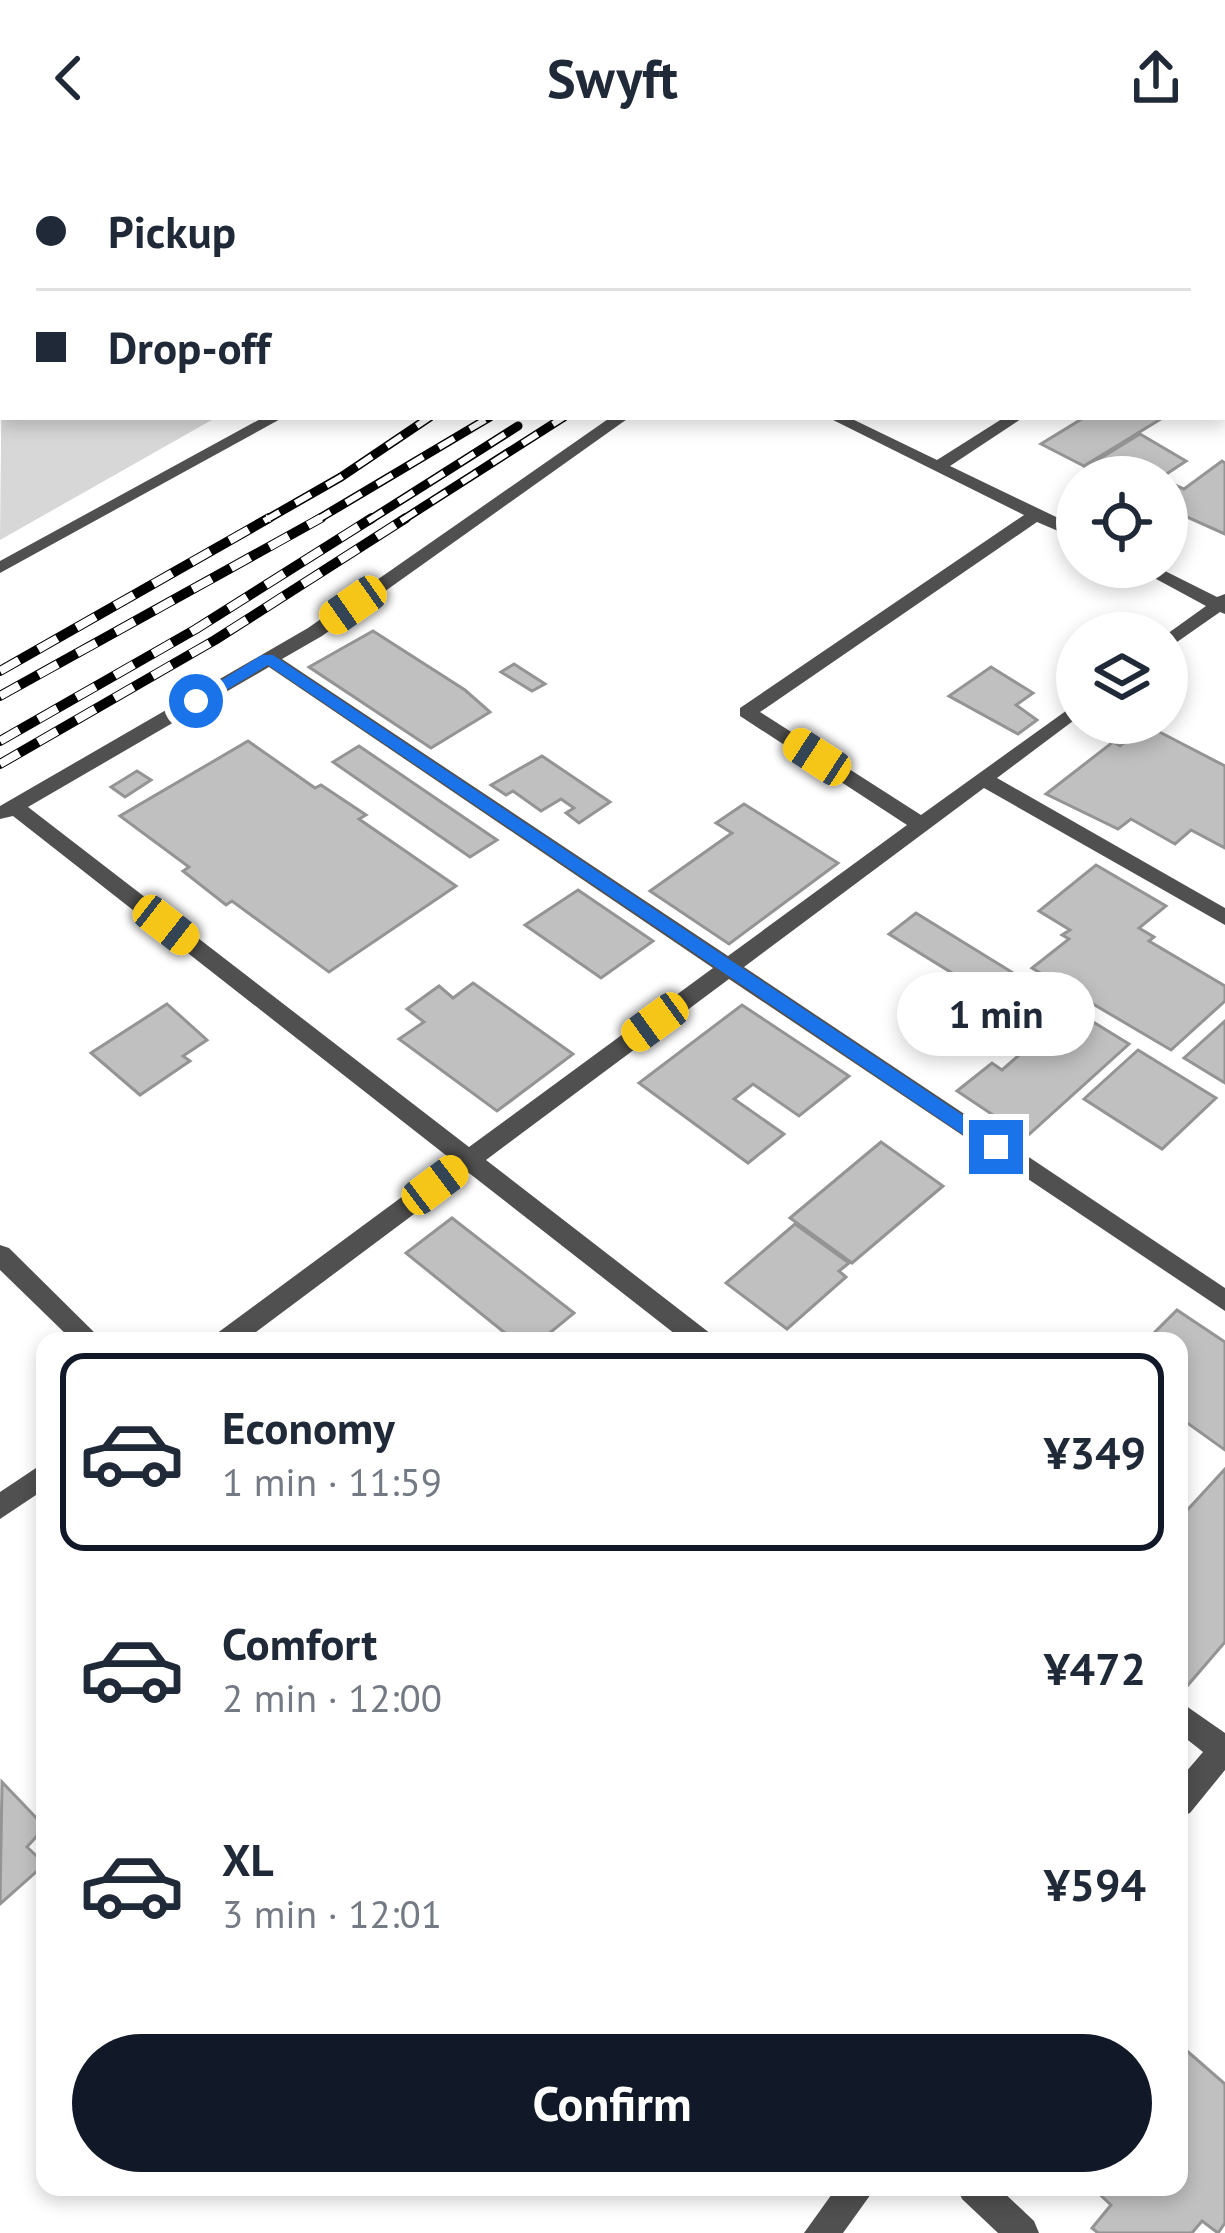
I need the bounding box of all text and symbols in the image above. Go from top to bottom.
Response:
text: Swyft [547,43,678,113]
icon: back [36,45,102,111]
icon: share [1123,45,1189,111]
text: Pickup [108,202,236,260]
text: Drop-off [108,318,270,376]
map controls [1056,456,1188,744]
button: locate [1056,456,1188,588]
car [313,570,393,640]
button: layers [1056,612,1188,744]
route start [169,674,223,728]
car [777,722,857,792]
car [127,889,205,961]
callout: 1 min [897,973,1095,1057]
car [615,986,695,1058]
text: 1 min [948,988,1044,1039]
route end [969,1120,1023,1174]
car [395,1149,475,1221]
icon: car [78,1398,186,1506]
text: Economy [222,1398,395,1456]
text: ¥349 [1044,1423,1146,1481]
text: 1 min · 11:59 [222,1456,442,1507]
icon: car [78,1614,186,1722]
text: Comfort [222,1614,377,1672]
text: ¥472 [1044,1639,1146,1697]
text: 2 min · 12:00 [222,1672,442,1723]
icon: car [78,1830,186,1938]
text: XL [222,1830,274,1888]
text: ¥594 [1044,1855,1146,1913]
text: 3 min · 12:01 [222,1888,442,1939]
button: Confirm [72,2034,1152,2172]

